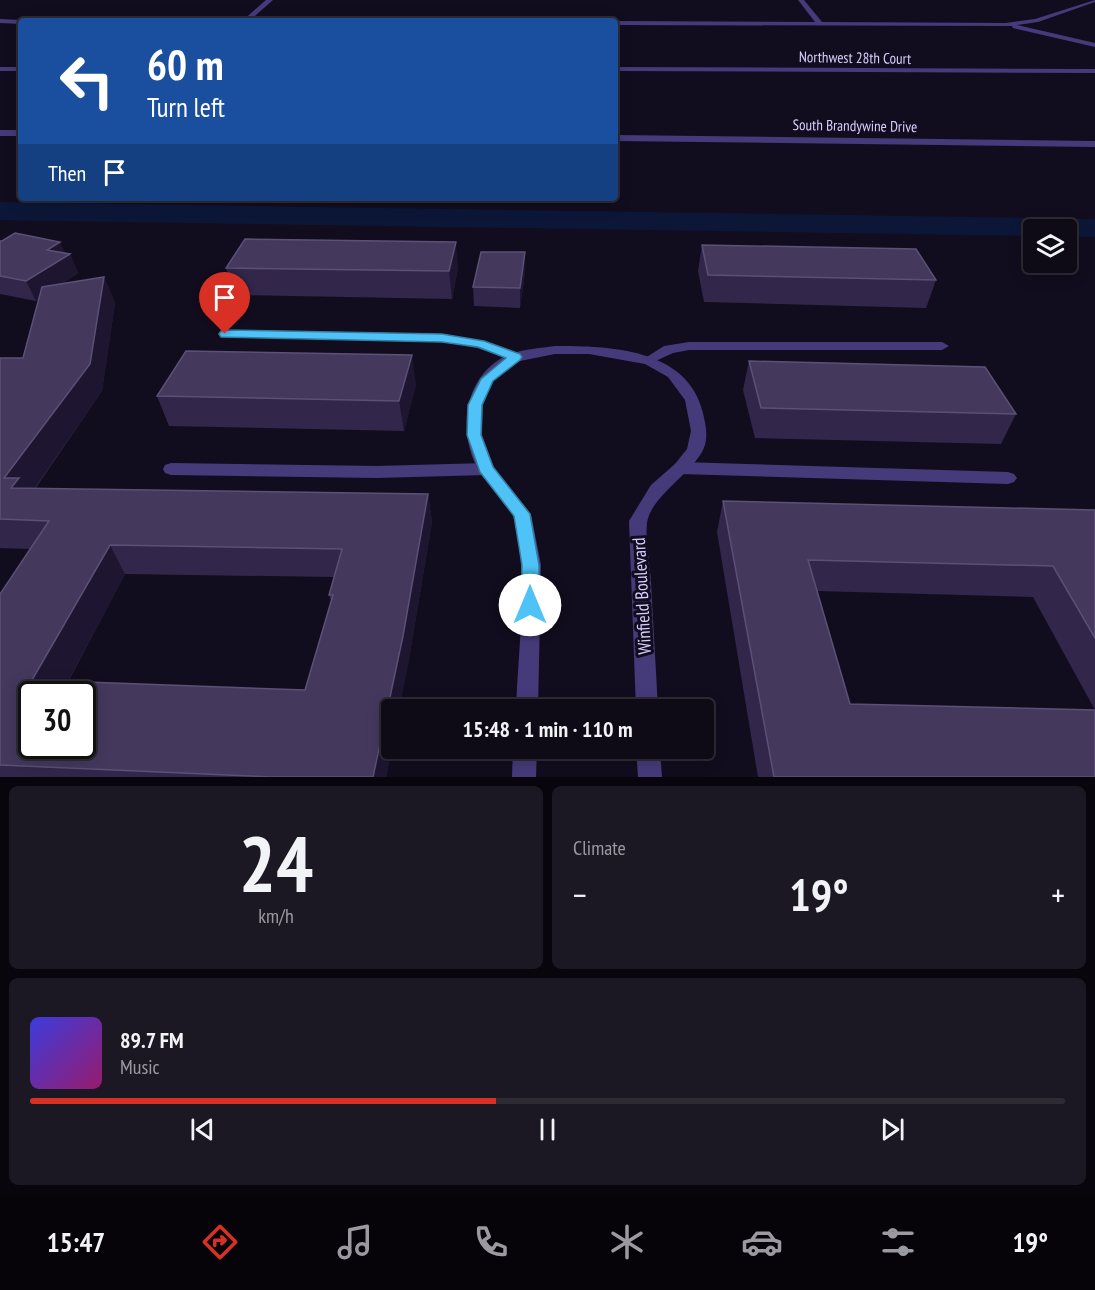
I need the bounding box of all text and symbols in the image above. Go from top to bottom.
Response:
text: 60 m [147,37,224,92]
icon: left [48,42,126,120]
street label: Northwest 28th Court [799,47,911,68]
text: Turn left [147,90,225,124]
street label: South Brandywine Drive [793,115,918,136]
icon: arrive [98,156,131,189]
text: Then [48,159,86,187]
map controls [1023,219,1077,273]
button: layers [1023,219,1077,273]
pin [199,272,250,334]
icon: arrive [208,281,241,314]
street label: Winfield Boulevard [627,537,656,655]
position arrow [498,573,562,637]
speed limit sign: 30 [18,681,96,759]
text: 15:48 · 1 min · 110 m [462,715,633,743]
text: 24 [239,813,313,914]
text: Climate [573,835,626,861]
text: 19° [789,865,849,923]
text: − [573,873,587,916]
text: + [1051,873,1065,916]
text: km/h [258,903,294,929]
text: 89.7 FM [120,1026,184,1054]
text: Music [120,1054,160,1080]
icon: previous [186,1113,219,1146]
icon: pause [531,1113,564,1146]
icon: next [876,1113,909,1146]
icon: directions [199,1221,241,1263]
icon: music [334,1221,376,1263]
icon: phone [470,1221,512,1263]
icon: climate [606,1221,648,1263]
icon: car [741,1221,783,1263]
icon: filters [877,1221,919,1263]
text: 15:47 [47,1225,105,1259]
text: 19° [1012,1225,1048,1259]

